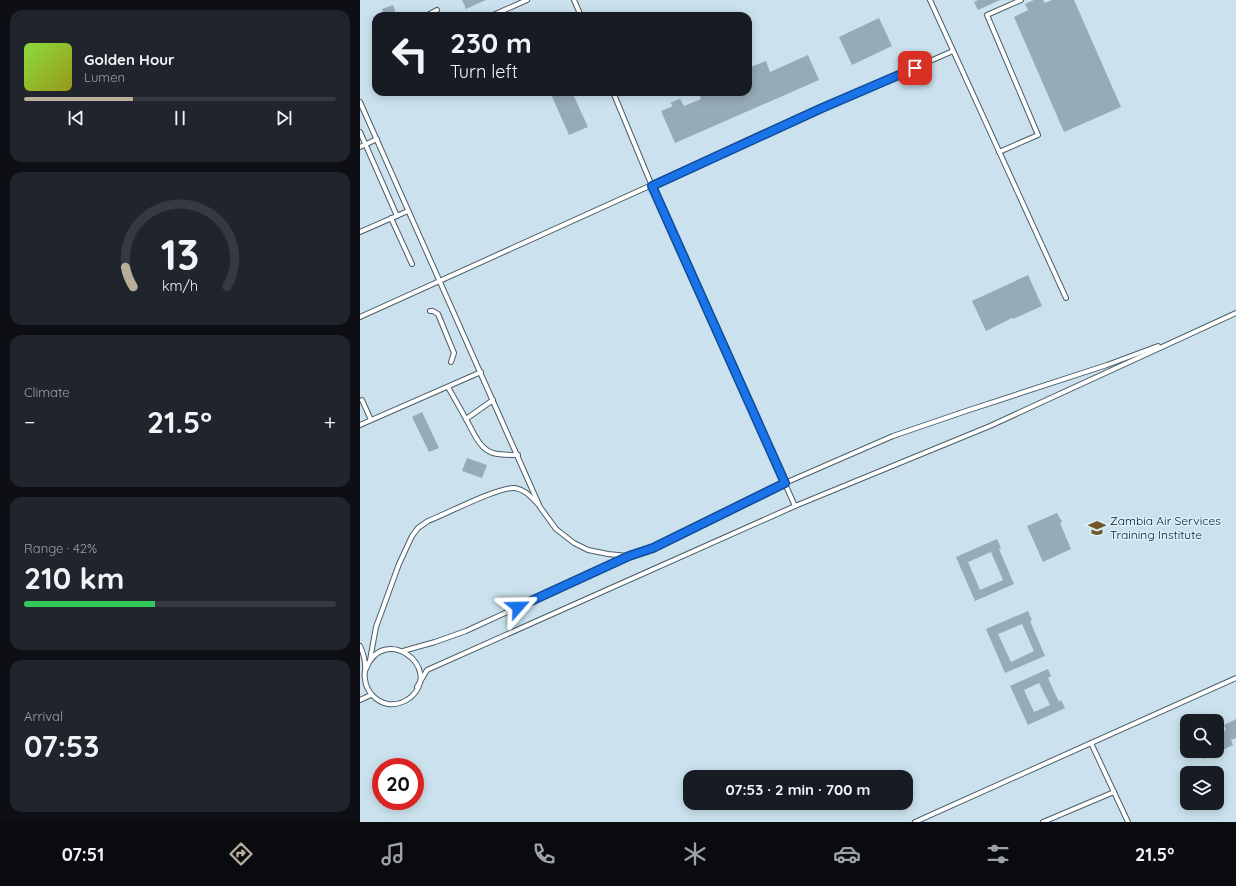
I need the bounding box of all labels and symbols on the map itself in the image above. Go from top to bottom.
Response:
pin [898,51,932,85]
place label: Zambia Air Services Training Institute [1110,513,1221,542]
school or university icon: Zambia Air Services Training Institute [1087,518,1107,538]
position arrow [497,586,539,628]
speed limit sign: 20 [372,758,424,810]

